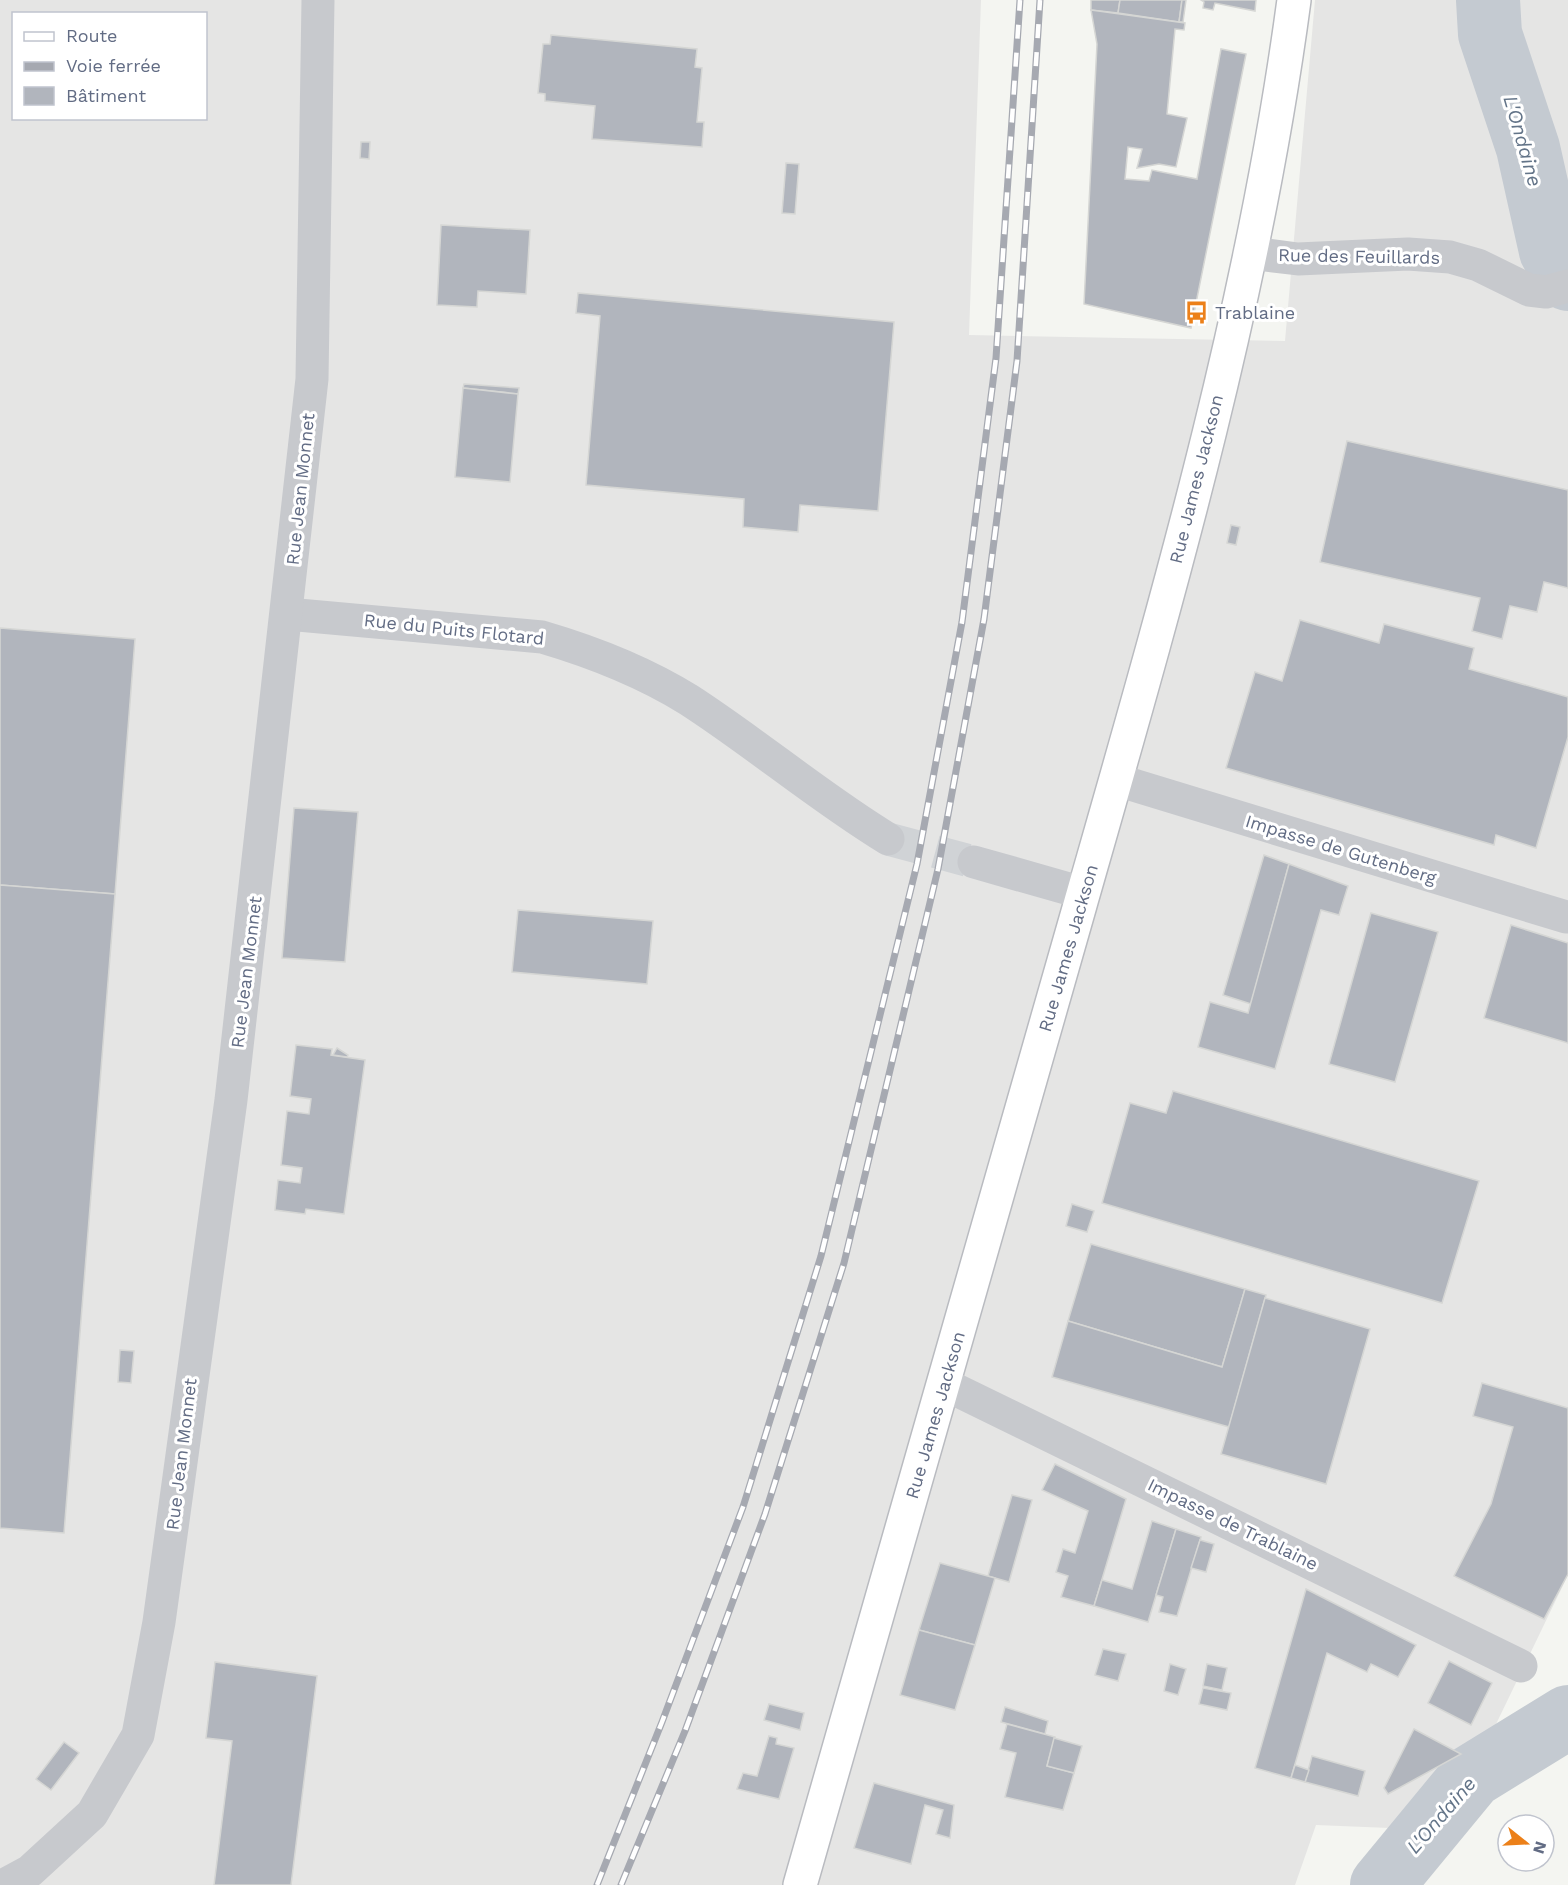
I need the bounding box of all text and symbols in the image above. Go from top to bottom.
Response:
legend [12,12,207,120]
text: Route [66,25,118,46]
text: Voie ferrée [66,55,161,76]
text: Bâtiment [66,85,146,106]
water label: L'Ondaine [1499,93,1547,189]
street label: Rue des Feuillards [1278,244,1440,268]
bus stop icon: Trablaine [1184,299,1210,325]
place label: Trablaine [1215,302,1295,323]
street label: Rue James Jackson [1165,392,1227,566]
street label: Rue Jean Monnet [282,411,318,566]
street label: Rue du Puits Flotard [363,609,545,649]
street label: Impasse de Gutenberg [1243,810,1439,888]
street label: Rue James Jackson [1034,862,1102,1034]
street label: Rue Jean Monnet [226,894,266,1049]
street label: Rue James Jackson [901,1329,969,1501]
street label: Rue Jean Monnet [161,1376,201,1531]
street label: Impasse de Trablaine [1144,1474,1322,1574]
water label: L'Ondaine [1401,1772,1481,1858]
north arrow [1496,1813,1556,1873]
text: N [1529,1839,1551,1856]

